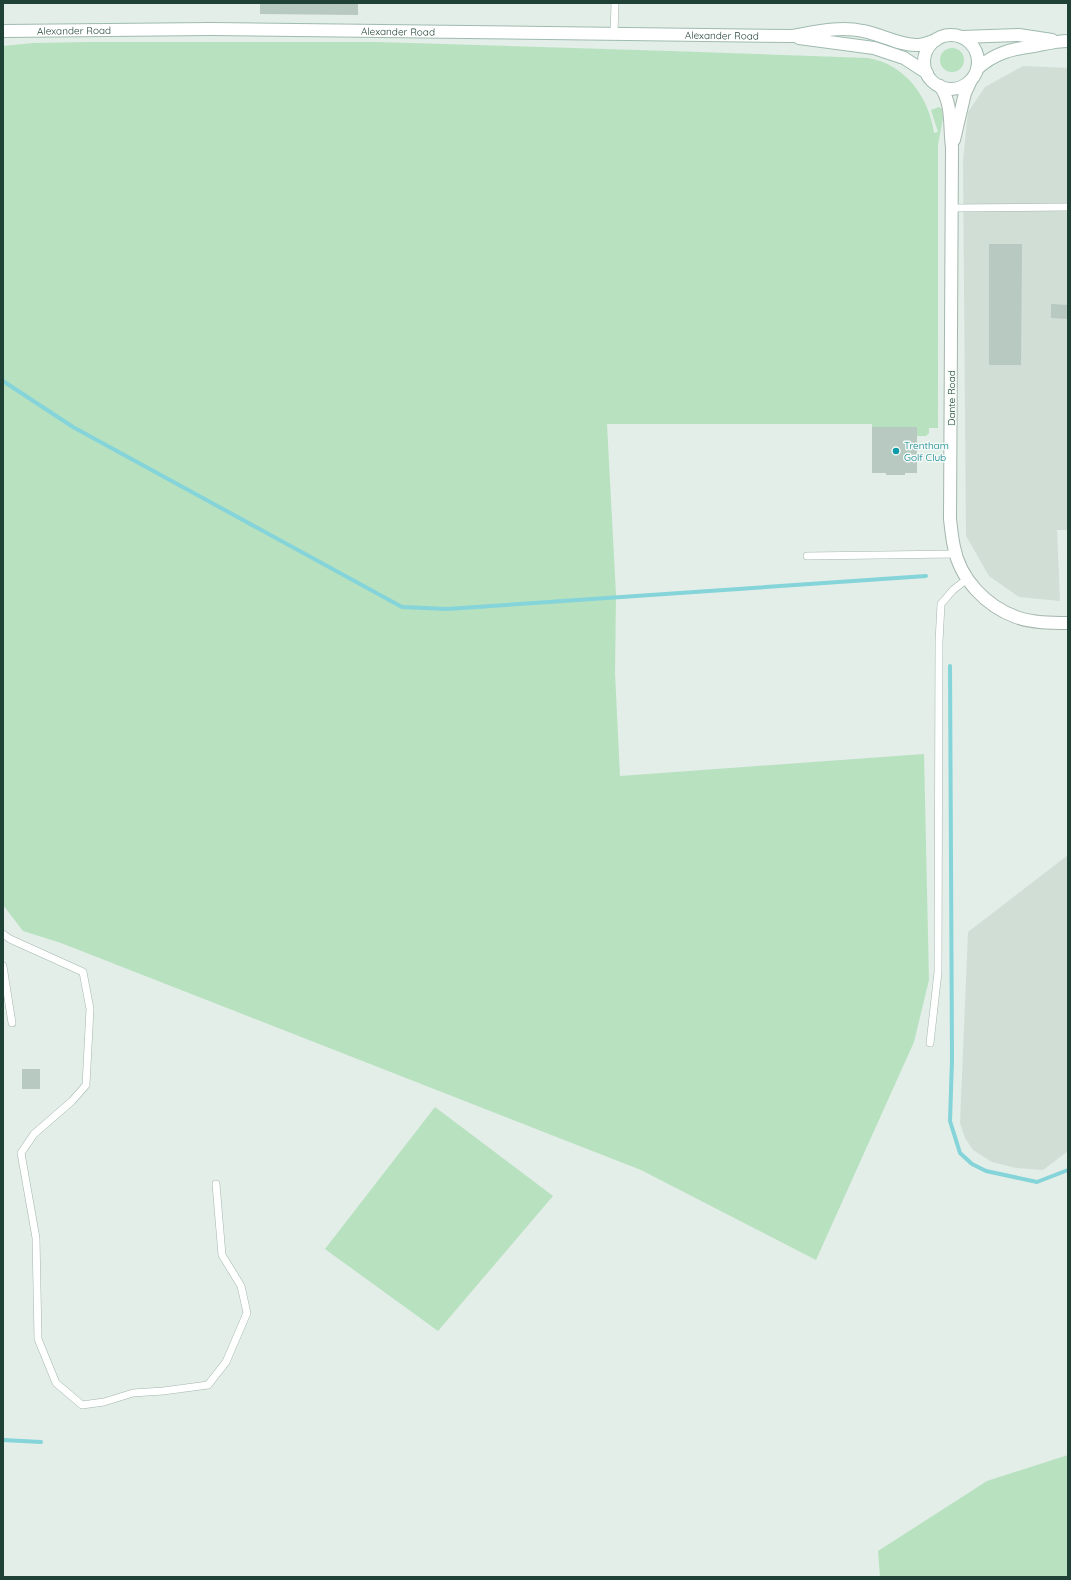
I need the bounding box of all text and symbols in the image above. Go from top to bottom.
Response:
street label: Alexander Road [37,23,111,37]
street label: Alexander Road [361,24,435,38]
street label: Alexander Road [685,28,759,42]
street label: Dante Road [945,370,958,426]
place label: Trentham Golf Club [904,439,949,464]
marker: Trentham Golf Club [891,446,901,456]

